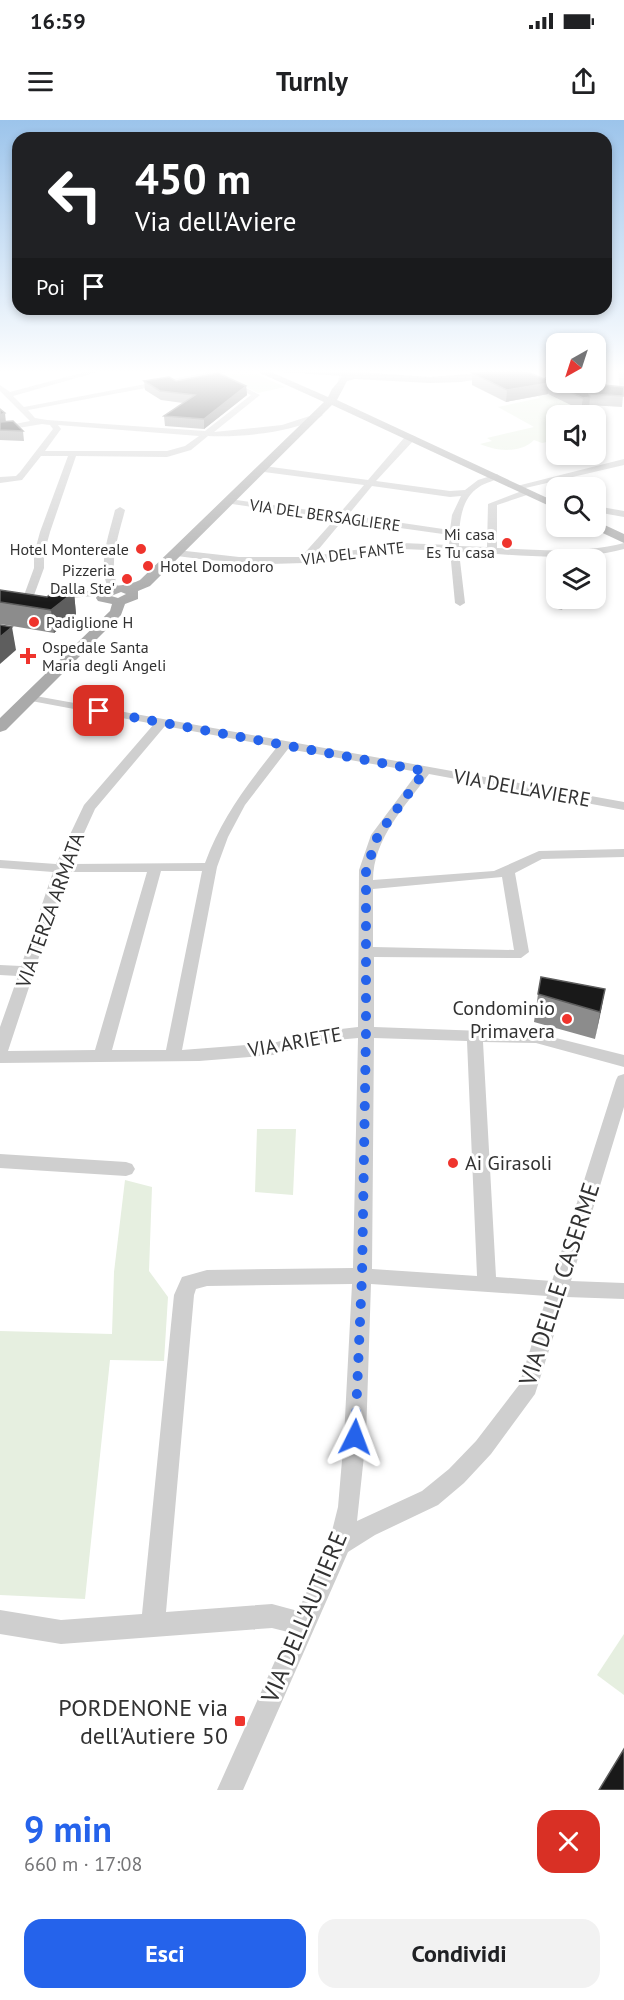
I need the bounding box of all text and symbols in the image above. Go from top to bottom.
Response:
text: 16:59 [30,7,86,35]
text: Turnly [276,64,348,98]
icon: menu [24,65,57,98]
icon: share [567,65,600,98]
text: 450 m [135,151,251,206]
icon: left [36,156,114,234]
text: Via dell'Aviere [135,204,297,238]
icon: arrive [77,270,110,303]
text: Poi [36,273,65,301]
north arrow [546,333,606,393]
map controls [546,333,606,609]
button: sound [546,405,606,465]
button: search [546,477,606,537]
street label: VIA DEL BERSAGLIERE [247,494,402,535]
place label: Mi casa Es Tu casa [426,524,495,562]
marker: Mi casa Es Tu casa [500,536,514,550]
street label: VIA DEL FANTE [299,537,406,569]
place label: Hotel Montereale [10,539,129,559]
marker: Hotel Montereale [134,542,148,556]
button: layers [546,549,606,609]
place label: Hotel Domodoro [160,556,273,576]
marker: Hotel Domodoro [141,559,155,573]
place label: Pizzeria Dalla Ste' [50,560,115,598]
marker: Pizzeria Dalla Ste' [120,572,134,586]
place label: Padiglione H [46,612,133,632]
marker: Padiglione H [27,615,41,629]
place label: Ospedale Santa Maria degli Angeli [42,637,166,675]
marker: Ospedale Santa Maria degli Angeli [19,647,37,665]
pin [73,685,124,736]
icon: arrive [82,694,115,727]
street label: VIA DELL'AVIERE [450,763,593,813]
street label: VIA TERZA ARMATA [10,829,90,992]
place label: Condominio Primavera [453,995,555,1044]
marker: Condominio Primavera [560,1012,574,1026]
street label: VIA ARIETE [245,1021,344,1063]
place label: Ai Girasoli [465,1150,552,1176]
marker: Ai Girasoli [446,1156,460,1170]
street label: VIA DELLE CASERME [511,1179,606,1390]
position arrow [323,1405,387,1469]
street label: VIA DELL'AUTIERE [254,1527,354,1708]
place label: PORDENONE via dell'Autiere 50 [58,1692,228,1751]
marker: PORDENONE via dell'Autiere 50 [233,1714,247,1728]
text: 9 min [24,1805,112,1852]
button: close [537,1810,600,1873]
text: 660 m · 17:08 [24,1851,142,1877]
button: Esci [24,1919,306,1988]
button: Condividi [318,1919,600,1988]

